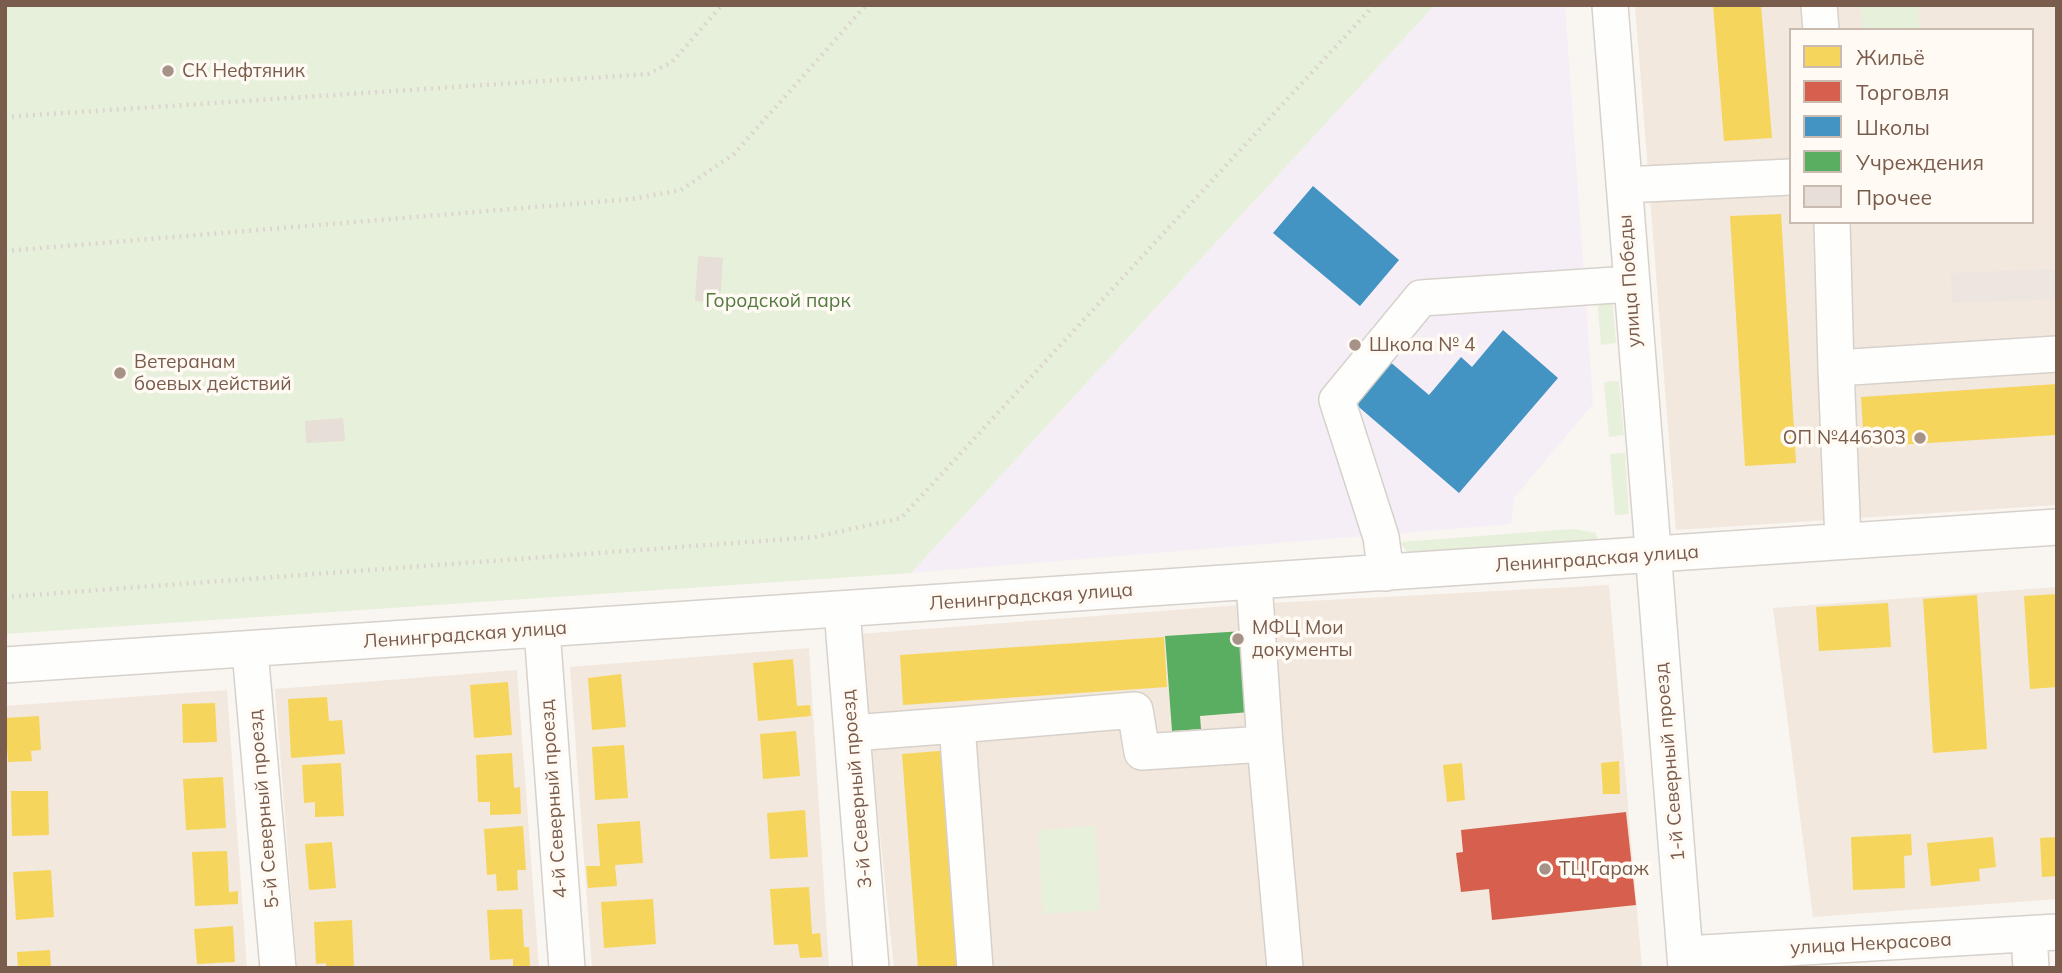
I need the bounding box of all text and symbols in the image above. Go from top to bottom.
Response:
legend [1789,28,2034,224]
text: Жильё [1856,44,1925,70]
place label: СК Нефтяник [182,60,305,82]
marker: СК Нефтяник [160,63,176,79]
text: Торговля [1856,79,1949,105]
text: Школы [1856,114,1930,140]
text: Учреждения [1856,149,1984,175]
text: Прочее [1856,184,1932,210]
street label: улица Победы [1614,214,1646,348]
park label: Городской парк [705,290,851,312]
place label: Школа № 4 [1369,334,1475,356]
marker: Школа № 4 [1347,337,1363,353]
place label: Ветеранам боевых действий [134,351,291,395]
marker: Ветеранам боевых действий [112,365,128,381]
place label: ОП №446303 [1783,427,1906,449]
marker: ОП №446303 [1912,430,1928,446]
street label: Ленинградская улица [1494,540,1700,578]
street label: Ленинградская улица [928,578,1134,616]
street label: Ленинградская улица [362,616,568,654]
place label: МФЦ Мои документы [1252,617,1353,661]
marker: МФЦ Мои документы [1230,631,1246,647]
street label: 1-й Северный проезд [1650,662,1690,862]
street label: 3-й Северный проезд [837,689,877,889]
street label: 4-й Северный проезд [536,699,572,899]
street label: 5-й Северный проезд [244,709,284,909]
place label: ТЦ Гараж [1559,858,1649,880]
marker: ТЦ Гараж [1537,861,1553,877]
street label: улица Некрасова [1790,928,1952,960]

